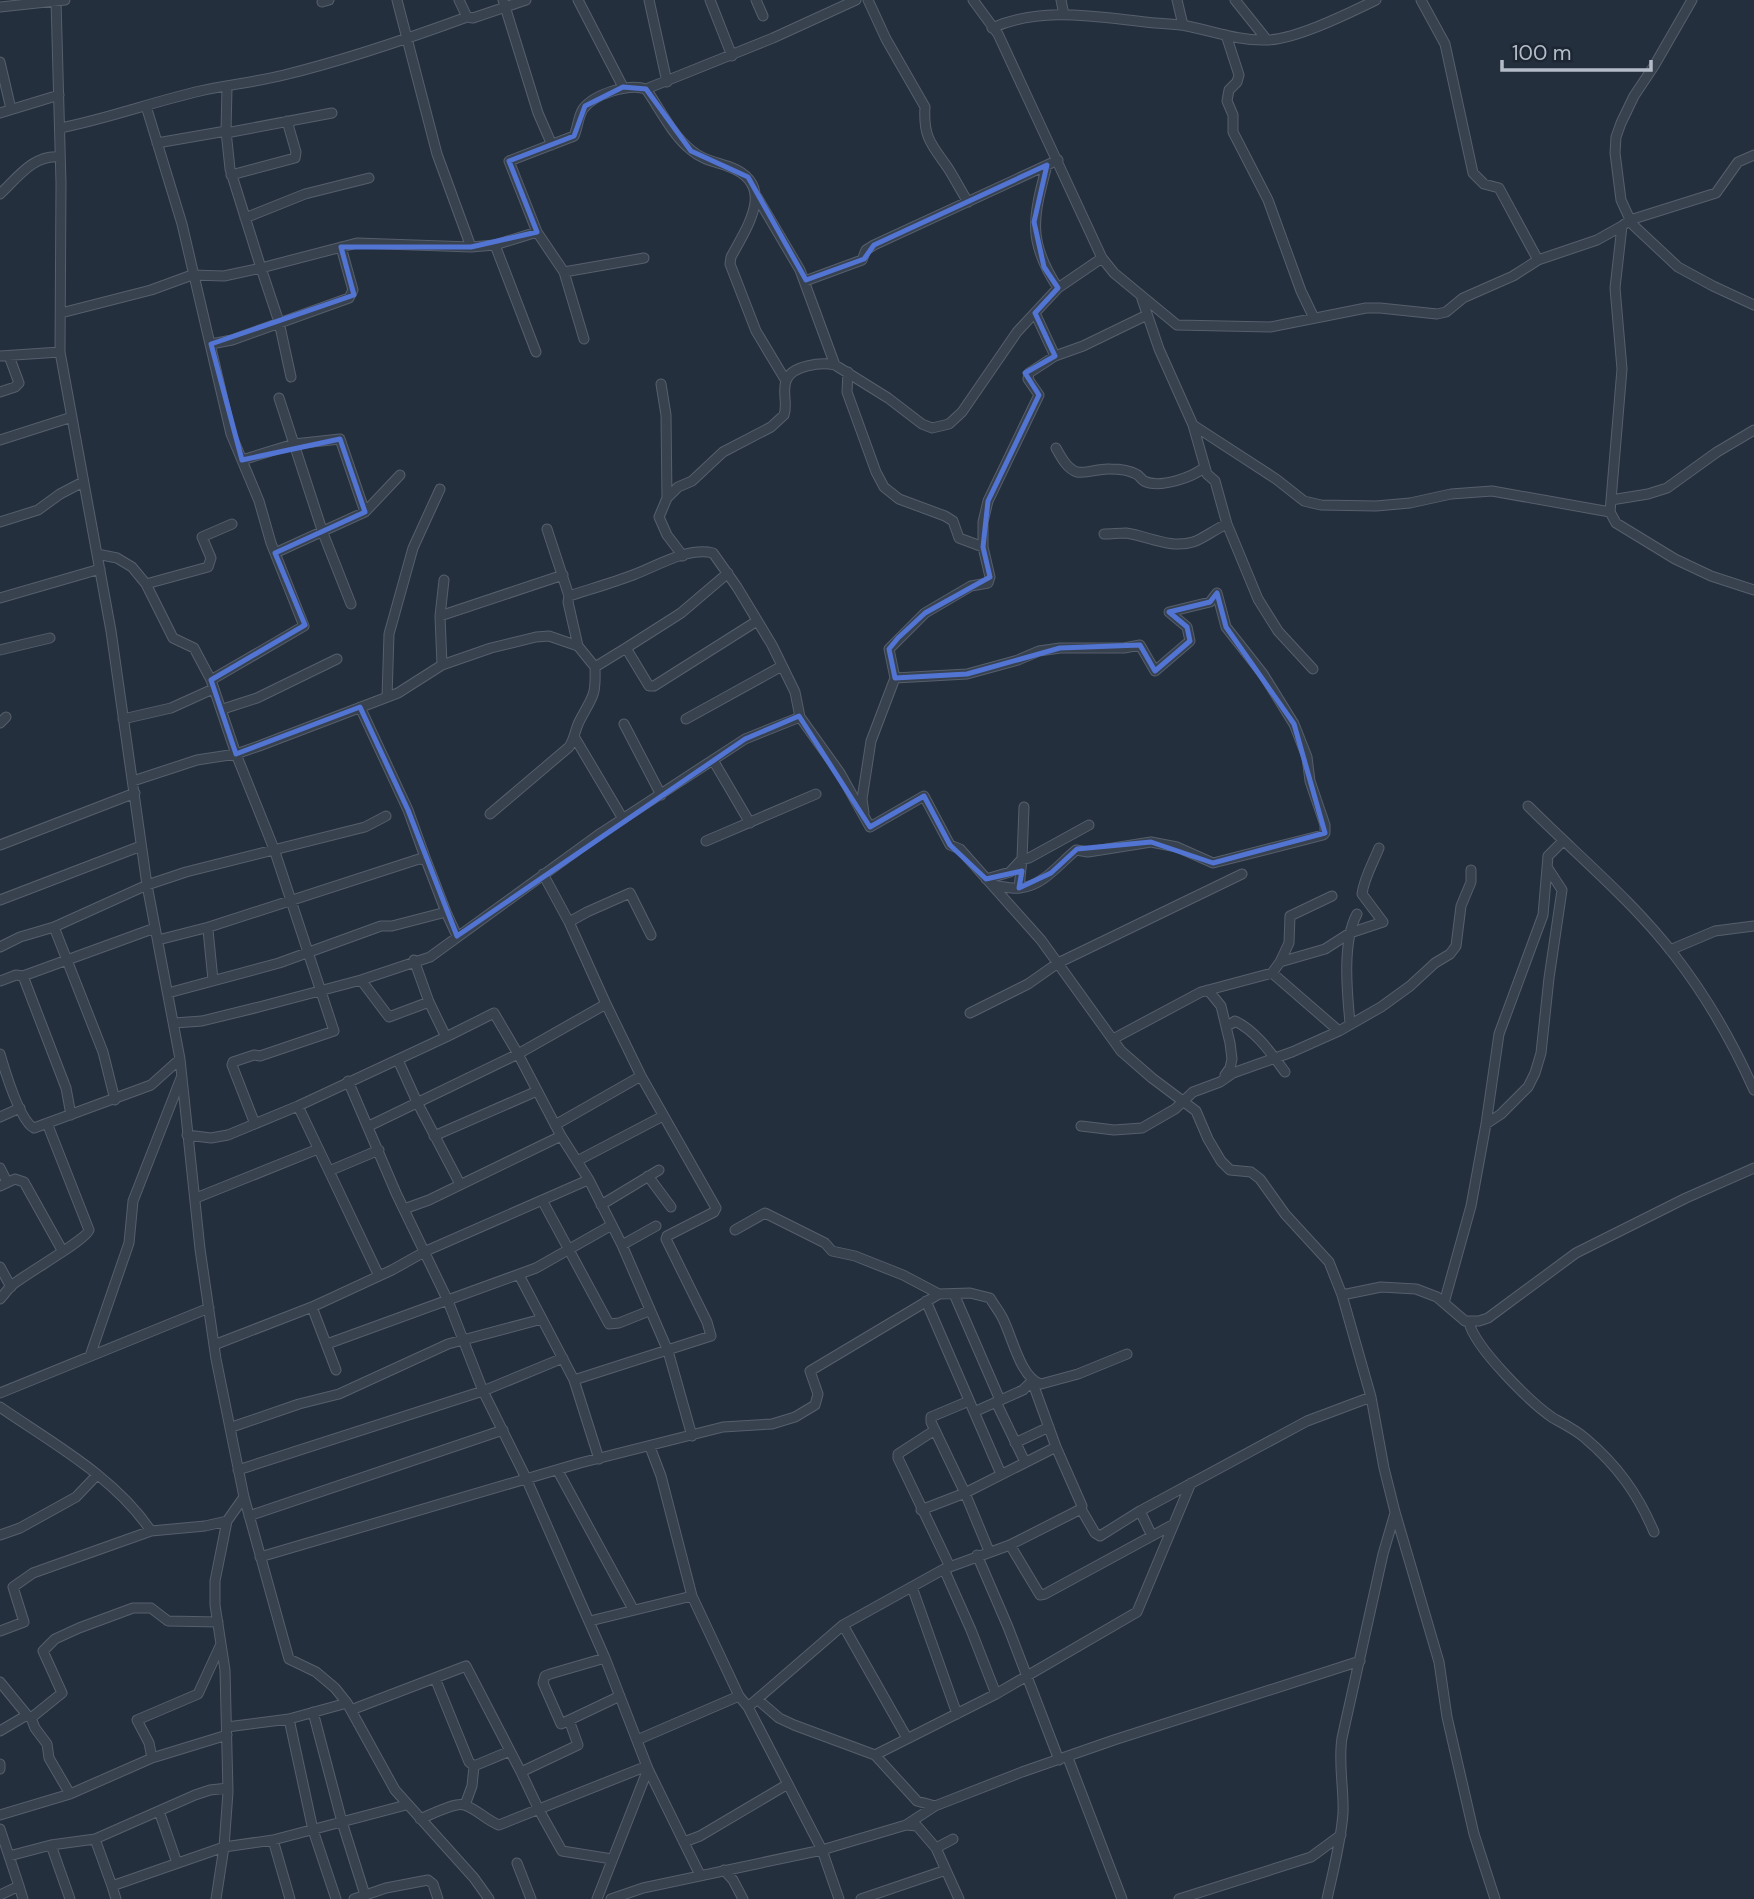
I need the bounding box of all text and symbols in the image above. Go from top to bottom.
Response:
scale bar [1502,28,1651,72]
text: 100 m [1512,39,1572,67]

